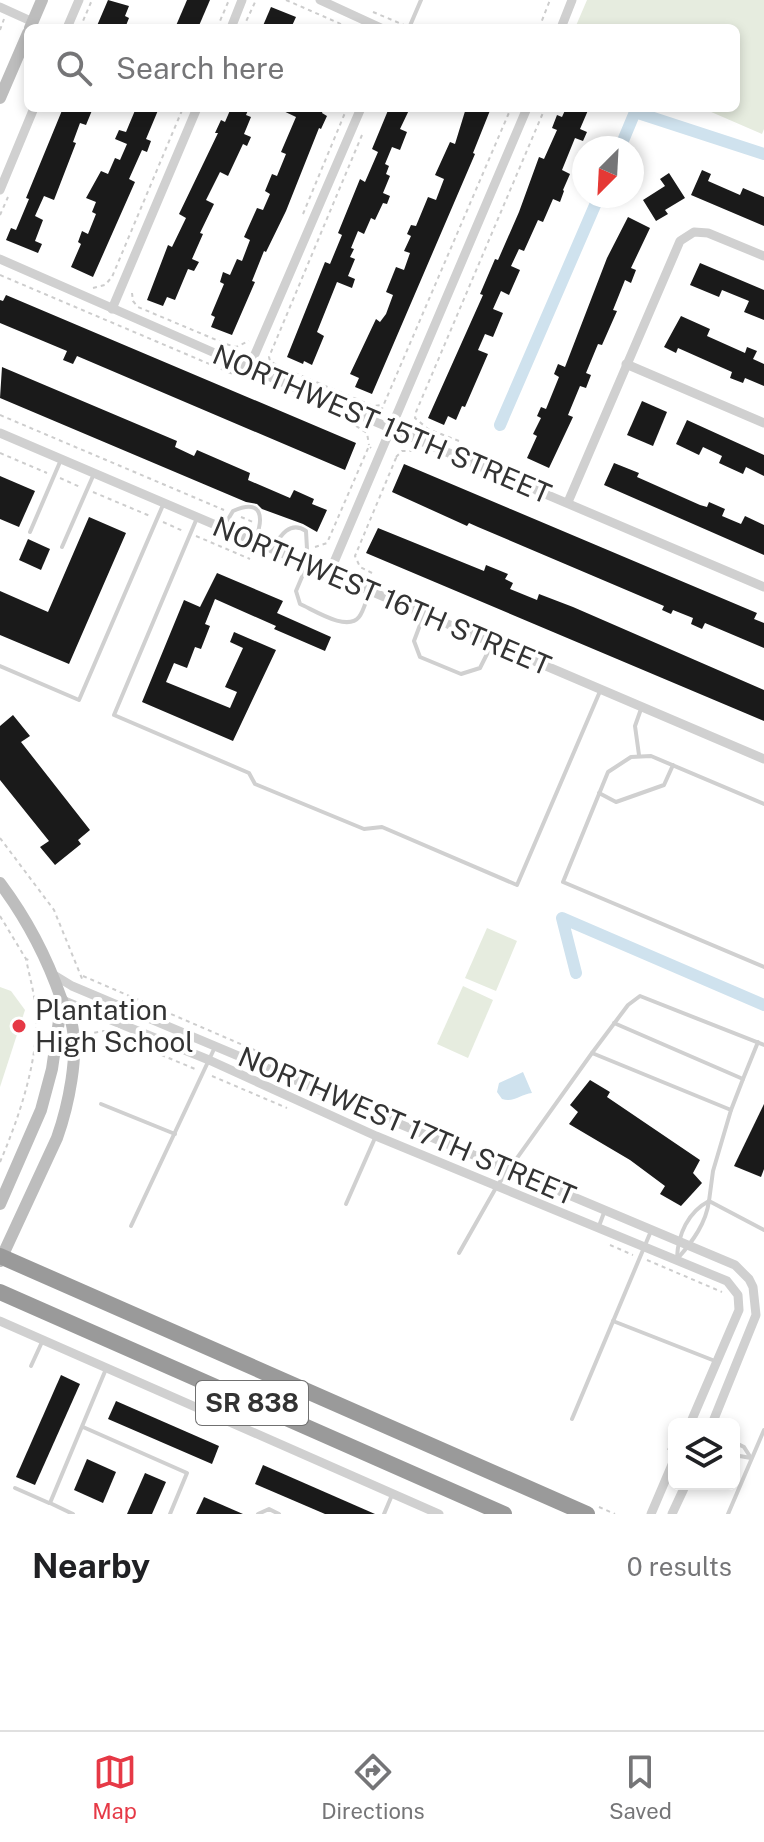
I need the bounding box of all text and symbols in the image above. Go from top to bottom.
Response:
search box [24,24,740,112]
icon: search [52,46,96,90]
text: Search here [116,50,284,86]
north arrow [572,136,644,208]
street label: NORTHWEST 15TH STREET [208,337,556,510]
street label: NORTHWEST 16TH STREET [208,509,556,682]
place label: Plantation High School [35,993,194,1058]
marker: Plantation High School [10,1017,28,1035]
street label: NORTHWEST 17TH STREET [234,1039,581,1212]
road number: SR 838 [196,1381,308,1425]
map controls [668,1418,740,1490]
button: layers [668,1418,740,1490]
text: Nearby [32,1546,150,1586]
text: 0 results [627,1551,732,1582]
tab: Map [92,1750,137,1824]
tab: Directions [321,1750,425,1824]
tab: Saved [609,1750,672,1824]

